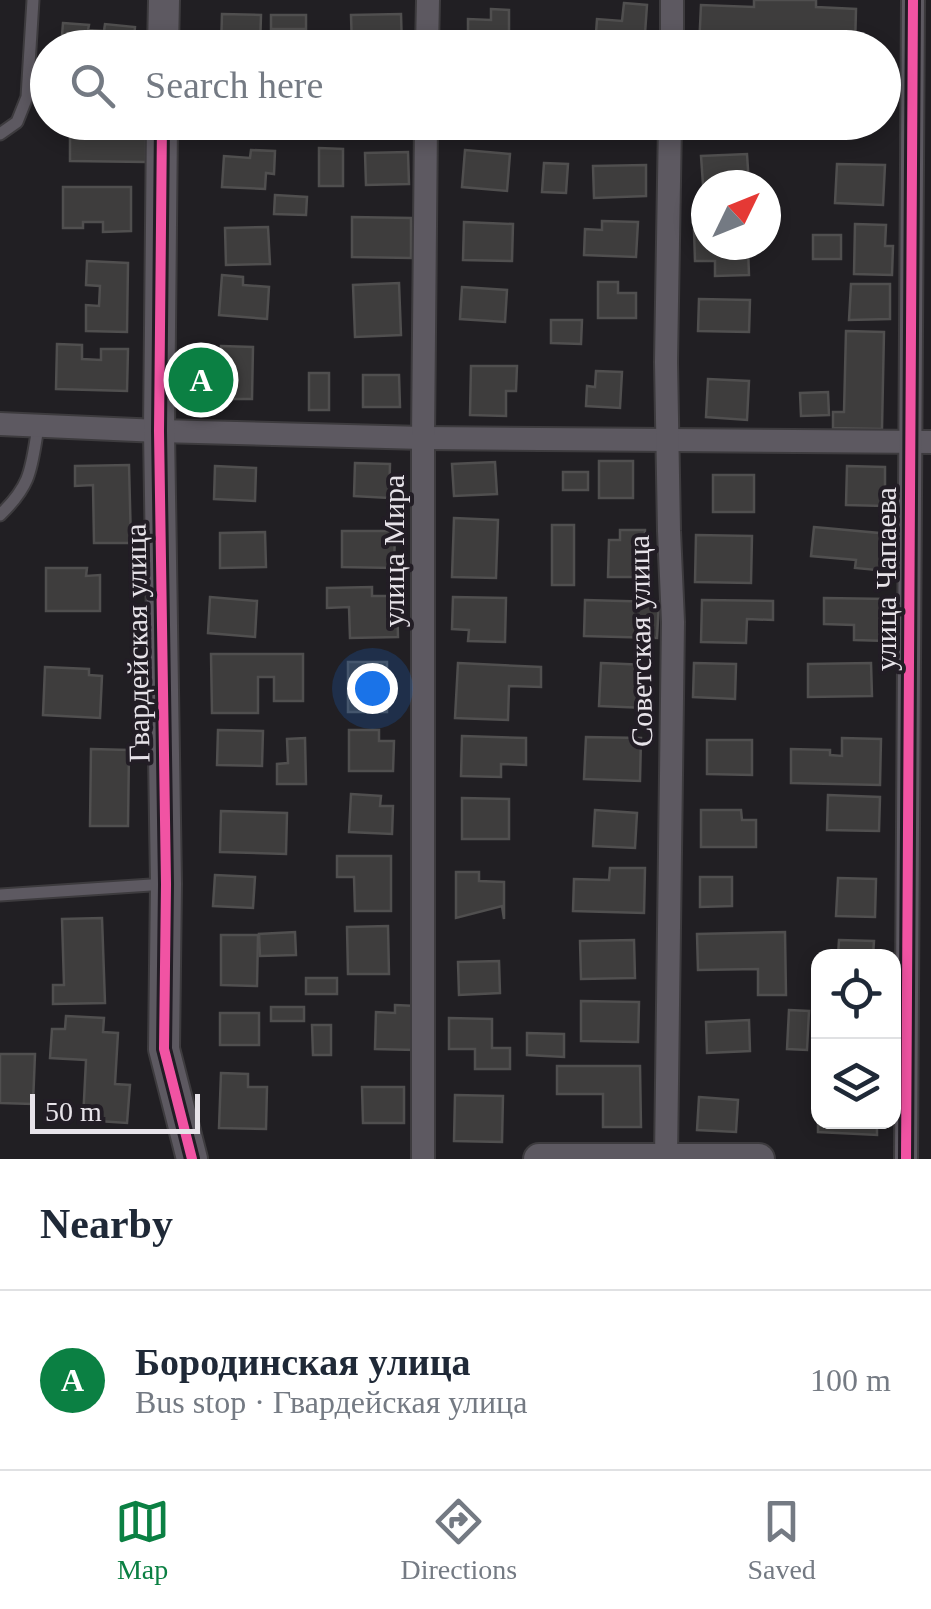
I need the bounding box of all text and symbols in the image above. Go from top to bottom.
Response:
search box [30,30,901,140]
icon: search [65,58,120,113]
text: Search here [145,64,323,106]
north arrow [691,170,781,260]
pin: A [168,342,234,418]
street label: улица Мира [377,475,410,627]
street label: улица Чапаева [869,487,902,671]
street label: Гвардейская улица [118,523,156,763]
street label: Советская улица [622,535,658,747]
your location [347,663,398,714]
map controls [811,949,901,1129]
button: locate [811,949,901,1039]
button: layers [811,1039,901,1129]
scale bar [30,1089,200,1134]
text: 50 m [45,1096,102,1127]
text: Nearby [40,1201,173,1247]
text: Бородинская улица [135,1341,471,1383]
text: A [61,1362,84,1398]
text: 100 m [810,1362,891,1398]
text: Bus stop · Гвардейская улица [135,1384,527,1420]
tab: Map [115,1494,170,1586]
tab: Directions [400,1494,517,1586]
tab: Saved [747,1494,816,1586]

